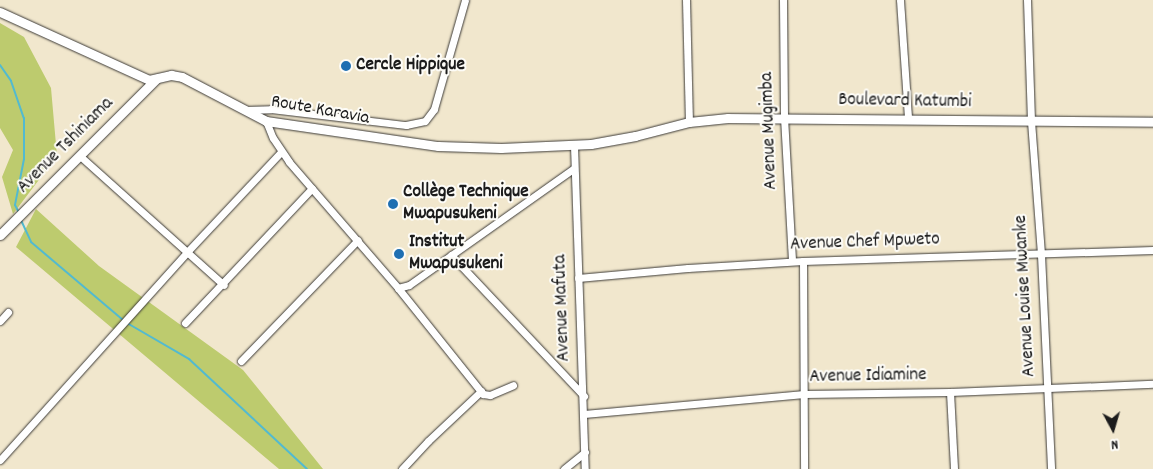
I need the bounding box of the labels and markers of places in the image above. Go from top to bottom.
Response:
place label: Cercle Hippique [356,55,465,77]
marker: Cercle Hippique [340,60,352,72]
place label: Collège Technique Mwapusukeni [403,182,529,226]
marker: Collège Technique Mwapusukeni [387,198,399,210]
place label: Institut Mwapusukeni [409,232,503,276]
marker: Institut Mwapusukeni [393,248,405,260]

